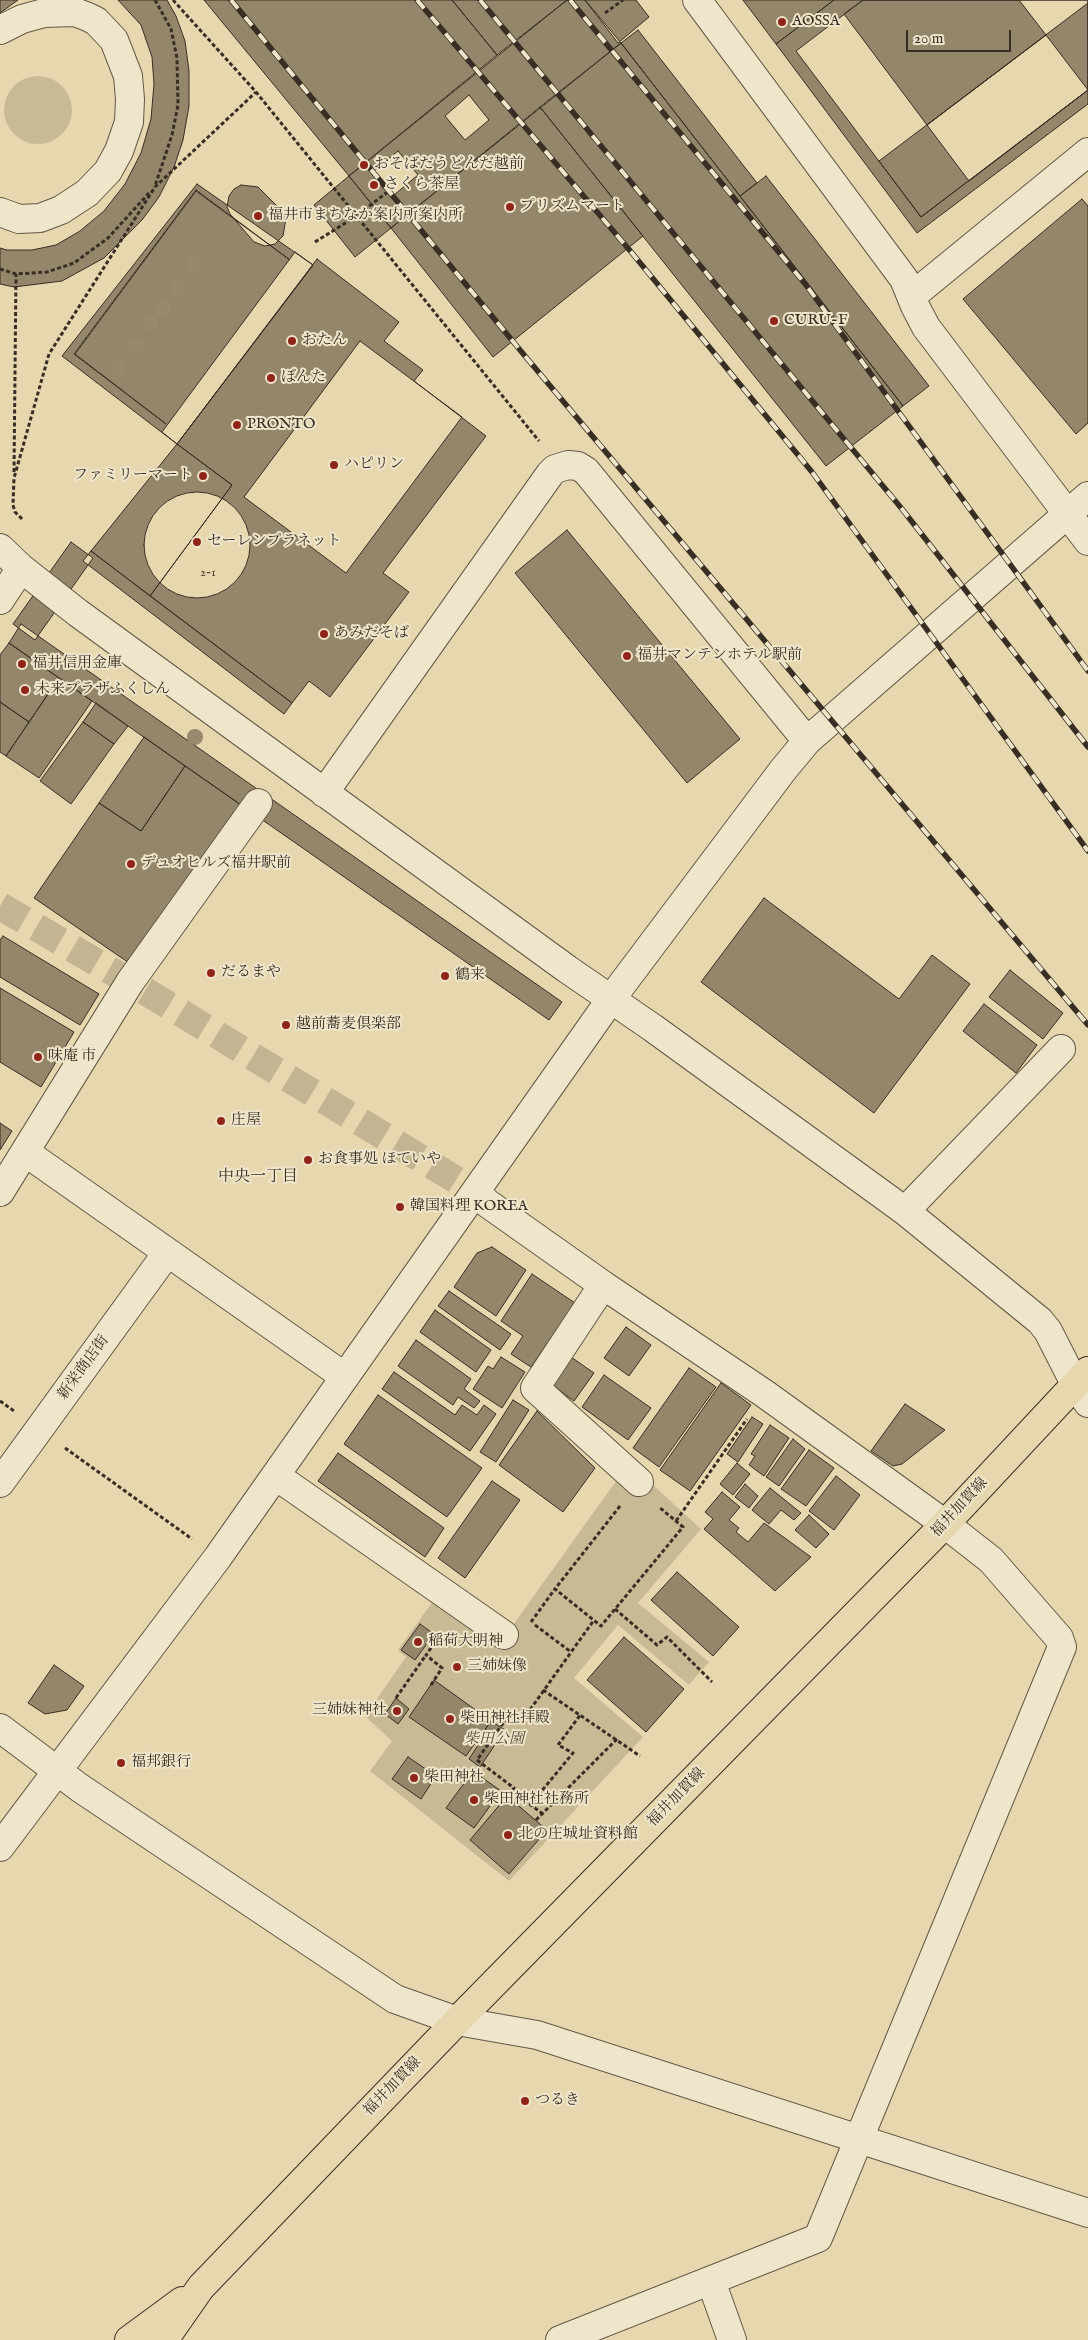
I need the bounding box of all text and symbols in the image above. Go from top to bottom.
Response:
place label: AOSSA [792,13,840,31]
marker: AOSSA [776,16,788,28]
scale bar [908,20,1013,52]
text: 20 m [914,29,943,48]
place label: おそばだうどんだ越前 [374,156,524,174]
marker: おそばだうどんだ越前 [358,159,370,171]
place label: さくら茶屋 [384,176,459,194]
marker: さくら茶屋 [368,179,380,191]
place label: プリズムマート [520,198,625,216]
marker: プリズムマート [504,201,516,213]
place label: 福井市まちなか案内所案内所 [268,207,463,225]
marker: 福井市まちなか案内所案内所 [252,210,264,222]
place label: CURU-F [784,312,847,330]
marker: CURU-F [768,315,780,327]
place label: おたん [302,332,347,350]
marker: おたん [286,335,298,347]
place label: ぼんた [281,369,326,387]
marker: ぼんた [265,372,277,384]
place label: PRONTO [247,416,315,434]
marker: PRONTO [231,419,243,431]
place label: ハピリン [344,456,404,474]
marker: ハピリン [328,459,340,471]
place label: ファミリーマート [73,467,193,485]
marker: ファミリーマート [197,470,209,482]
place label: セーレンプラネット [207,533,341,551]
marker: セーレンプラネット [191,536,203,548]
house number: 2-1 [200,567,216,581]
place label: あみだそば [334,625,409,643]
marker: あみだそば [318,628,330,640]
place label: 福井マンテンホテル駅前 [637,647,802,665]
marker: 福井マンテンホテル駅前 [621,650,633,662]
place label: 福井信用金庫 [32,655,122,673]
marker: 福井信用金庫 [16,658,28,670]
place label: 未来プラザふくしん [35,681,170,699]
marker: 未来プラザふくしん [19,684,31,696]
place label: デュオヒルズ福井駅前 [141,855,291,873]
marker: デュオヒルズ福井駅前 [125,858,137,870]
place label: だるまや [221,964,281,982]
marker: だるまや [205,967,217,979]
place label: 鶴来 [455,967,485,985]
marker: 鶴来 [439,970,451,982]
place label: 越前蕎麦倶楽部 [296,1016,401,1034]
marker: 越前蕎麦倶楽部 [280,1019,292,1031]
place label: 味庵 市 [48,1048,96,1066]
marker: 味庵 市 [32,1051,44,1063]
place label: 庄屋 [231,1112,261,1130]
marker: 庄屋 [215,1115,227,1127]
place label: お食事処 ほていや [318,1151,441,1169]
marker: お食事処 ほていや [302,1154,314,1166]
district label: 中央一丁目 [218,1168,298,1188]
place label: 韓国料理 KOREA [410,1198,528,1216]
marker: 韓国料理 KOREA [394,1201,406,1213]
street label: 新栄商店街 [55,1332,113,1404]
street label: 福井加賀線 [928,1474,992,1542]
place label: 稲荷大明神 [428,1633,503,1651]
marker: 稲荷大明神 [412,1636,424,1648]
place label: 三姉妹像 [467,1658,527,1676]
marker: 三姉妹像 [451,1661,463,1673]
place label: 三姉妹神社 [312,1702,387,1720]
marker: 三姉妹神社 [391,1705,403,1717]
place label: 柴田神社拝殿 [460,1710,550,1728]
marker: 柴田神社拝殿 [444,1713,456,1725]
park label: 柴田公園 [464,1731,524,1749]
place label: 福邦銀行 [131,1754,191,1772]
marker: 福邦銀行 [115,1757,127,1769]
street label: 福井加賀線 [644,1765,710,1831]
place label: 柴田神社 [424,1769,484,1787]
marker: 柴田神社 [408,1772,420,1784]
place label: 柴田神社社務所 [484,1791,589,1809]
marker: 柴田神社社務所 [468,1794,480,1806]
place label: 北の庄城址資料館 [518,1826,638,1844]
marker: 北の庄城址資料館 [502,1829,514,1841]
street label: 福井加賀線 [360,2054,426,2120]
place label: つるき [535,2092,580,2110]
marker: つるき [519,2095,531,2107]

